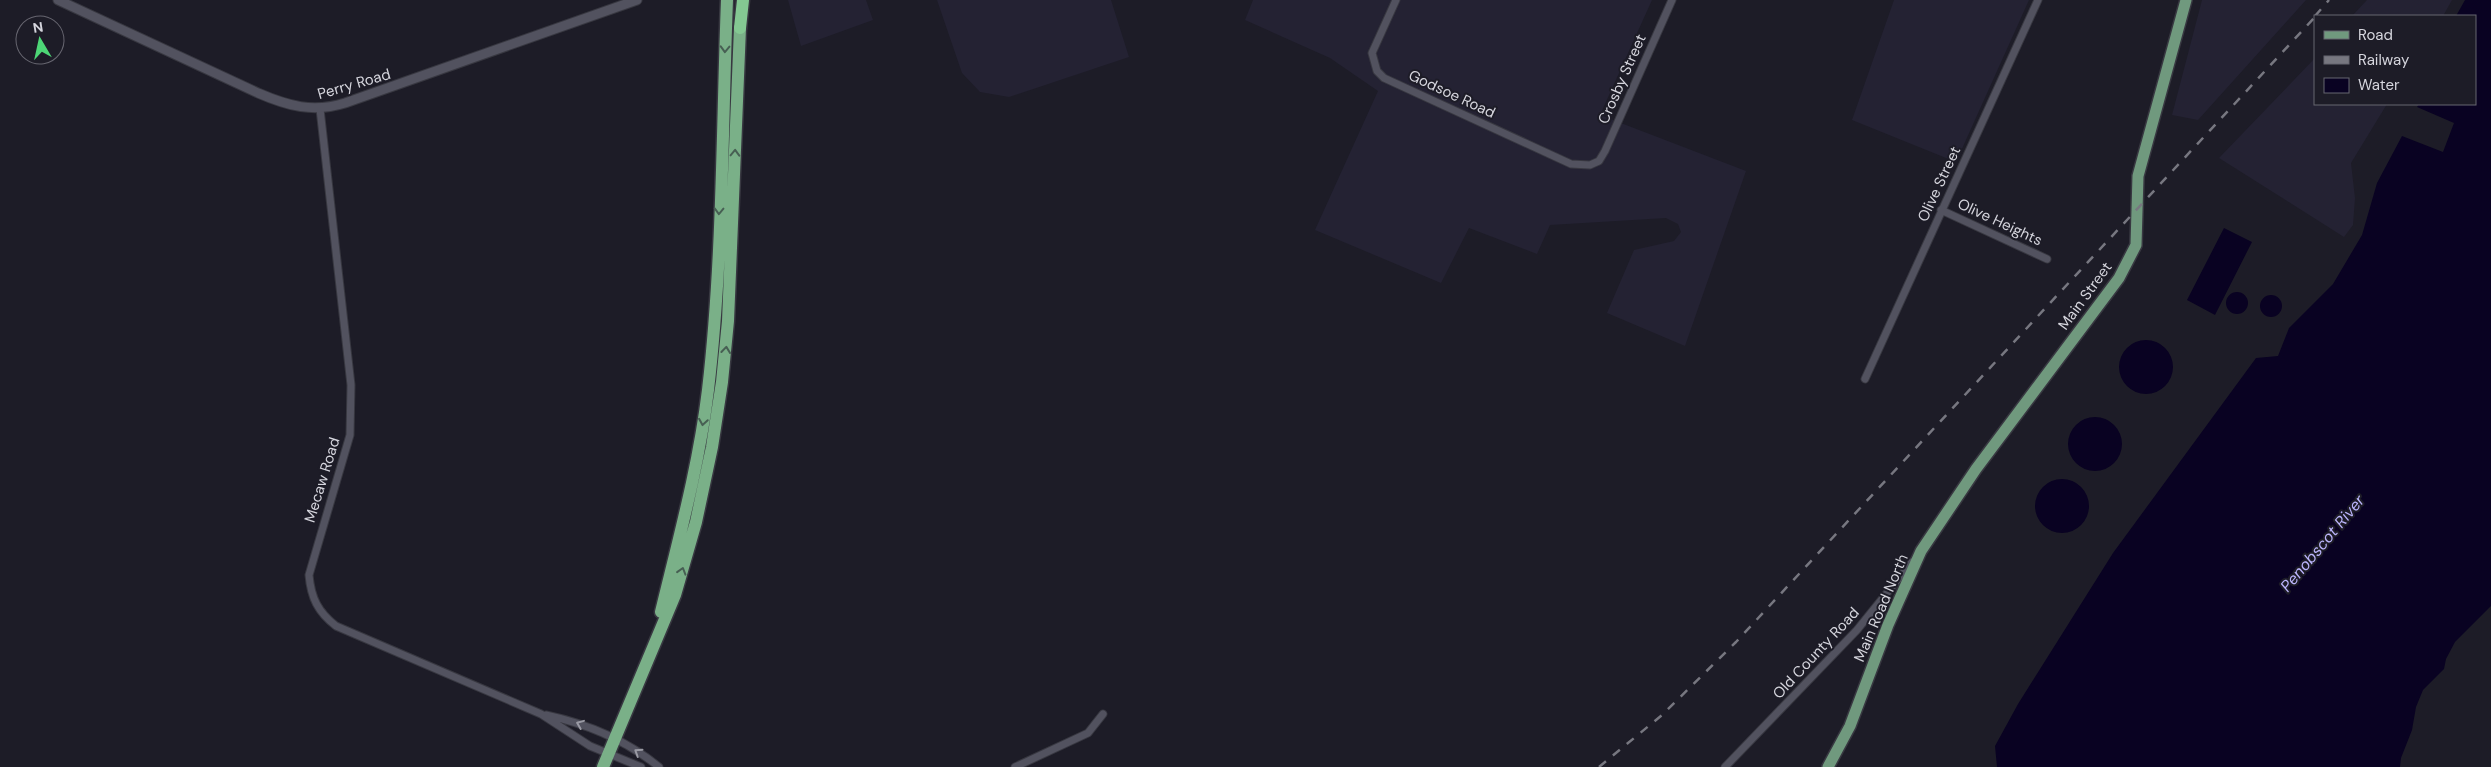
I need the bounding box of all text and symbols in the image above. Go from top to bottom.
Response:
north arrow [15,15,65,65]
legend [2314,15,2476,105]
text: N [32,17,44,37]
text: Road [2358,25,2393,45]
street label: Crosby Street [1593,31,1651,127]
one-way arrow [720,45,731,53]
text: Railway [2358,50,2410,70]
street label: Perry Road [315,64,393,104]
street label: Godsoe Road [1405,65,1499,123]
text: Water [2358,75,2400,95]
street label: Olive Street [1913,143,1965,225]
one-way arrow [730,149,740,156]
street label: Olive Heights [1954,194,2046,250]
one-way arrow [714,207,725,215]
street label: Main Street [2054,258,2117,334]
one-way arrow [720,346,731,354]
one-way arrow [698,418,709,426]
street label: Mecaw Road [300,435,344,525]
water label: Penobscot River [2276,490,2370,596]
street label: Main Road North [1849,551,1913,665]
one-way arrow [677,567,687,575]
street label: Old County Road [1768,603,1864,703]
one-way arrow [576,719,585,730]
one-way arrow [635,748,644,758]

